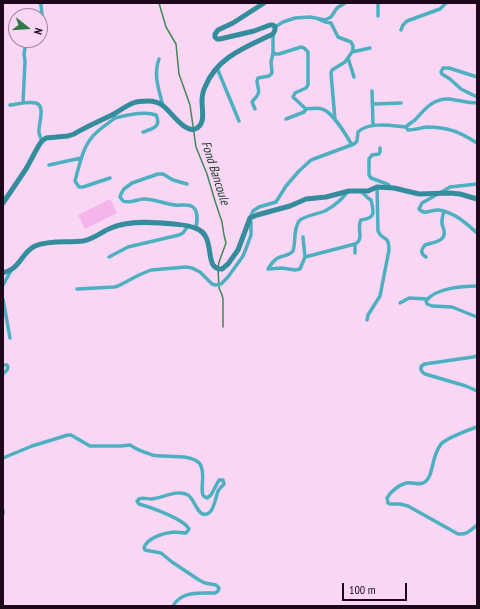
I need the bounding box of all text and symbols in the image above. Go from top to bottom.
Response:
north arrow [8,8,48,48]
text: N [31,26,46,36]
water label: Fond Bancoule [197,139,233,207]
scale bar [344,575,409,601]
text: 100 m [349,582,376,597]

